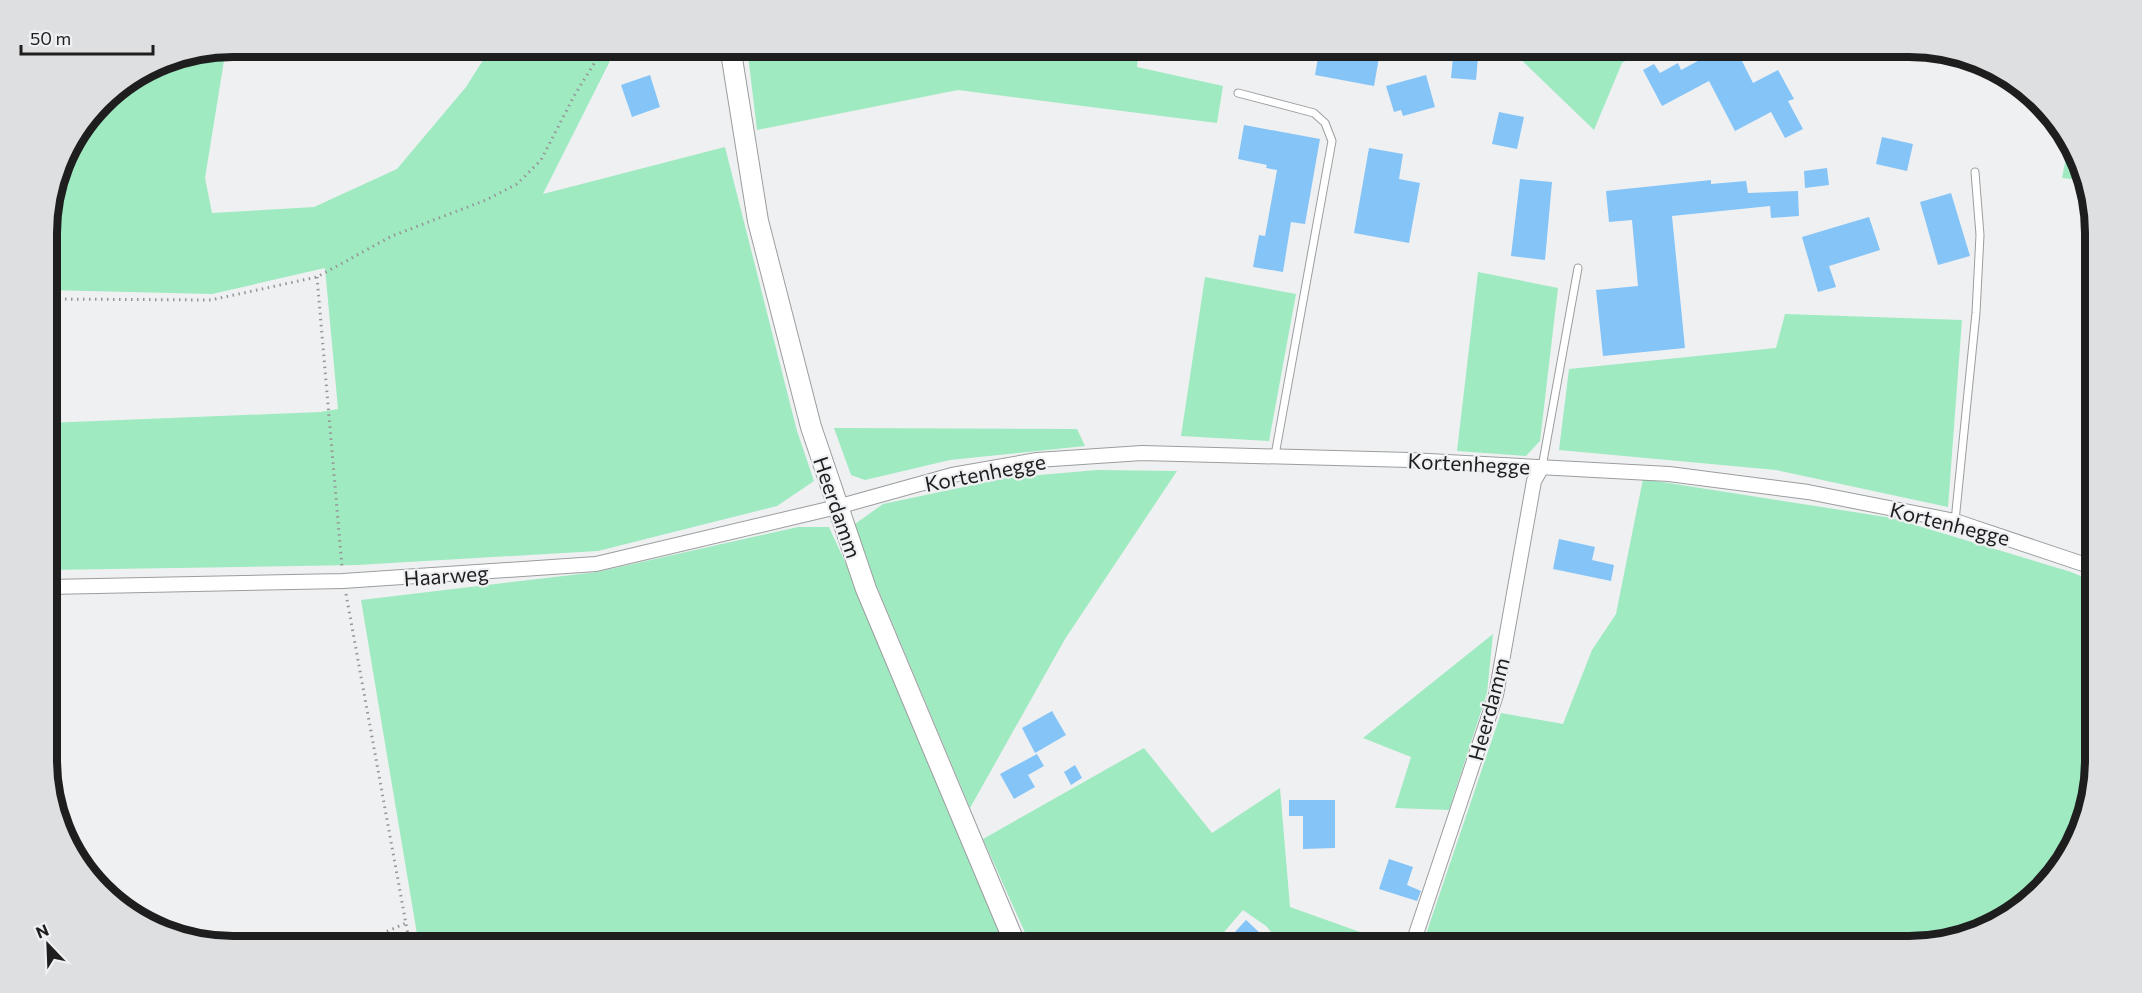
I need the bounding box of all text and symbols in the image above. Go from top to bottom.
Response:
scale bar [21,18,153,56]
text: 50 m [30,27,71,49]
street label: Kortenhegge [1407,447,1531,479]
street label: Kortenhegge [922,448,1048,496]
street label: Heerdamm [809,453,867,561]
street label: Kortenhegge [1887,496,2013,550]
street label: Haarweg [403,560,489,590]
street label: Heerdamm [1462,655,1514,763]
north arrow [18,915,78,975]
text: N [33,920,51,942]

